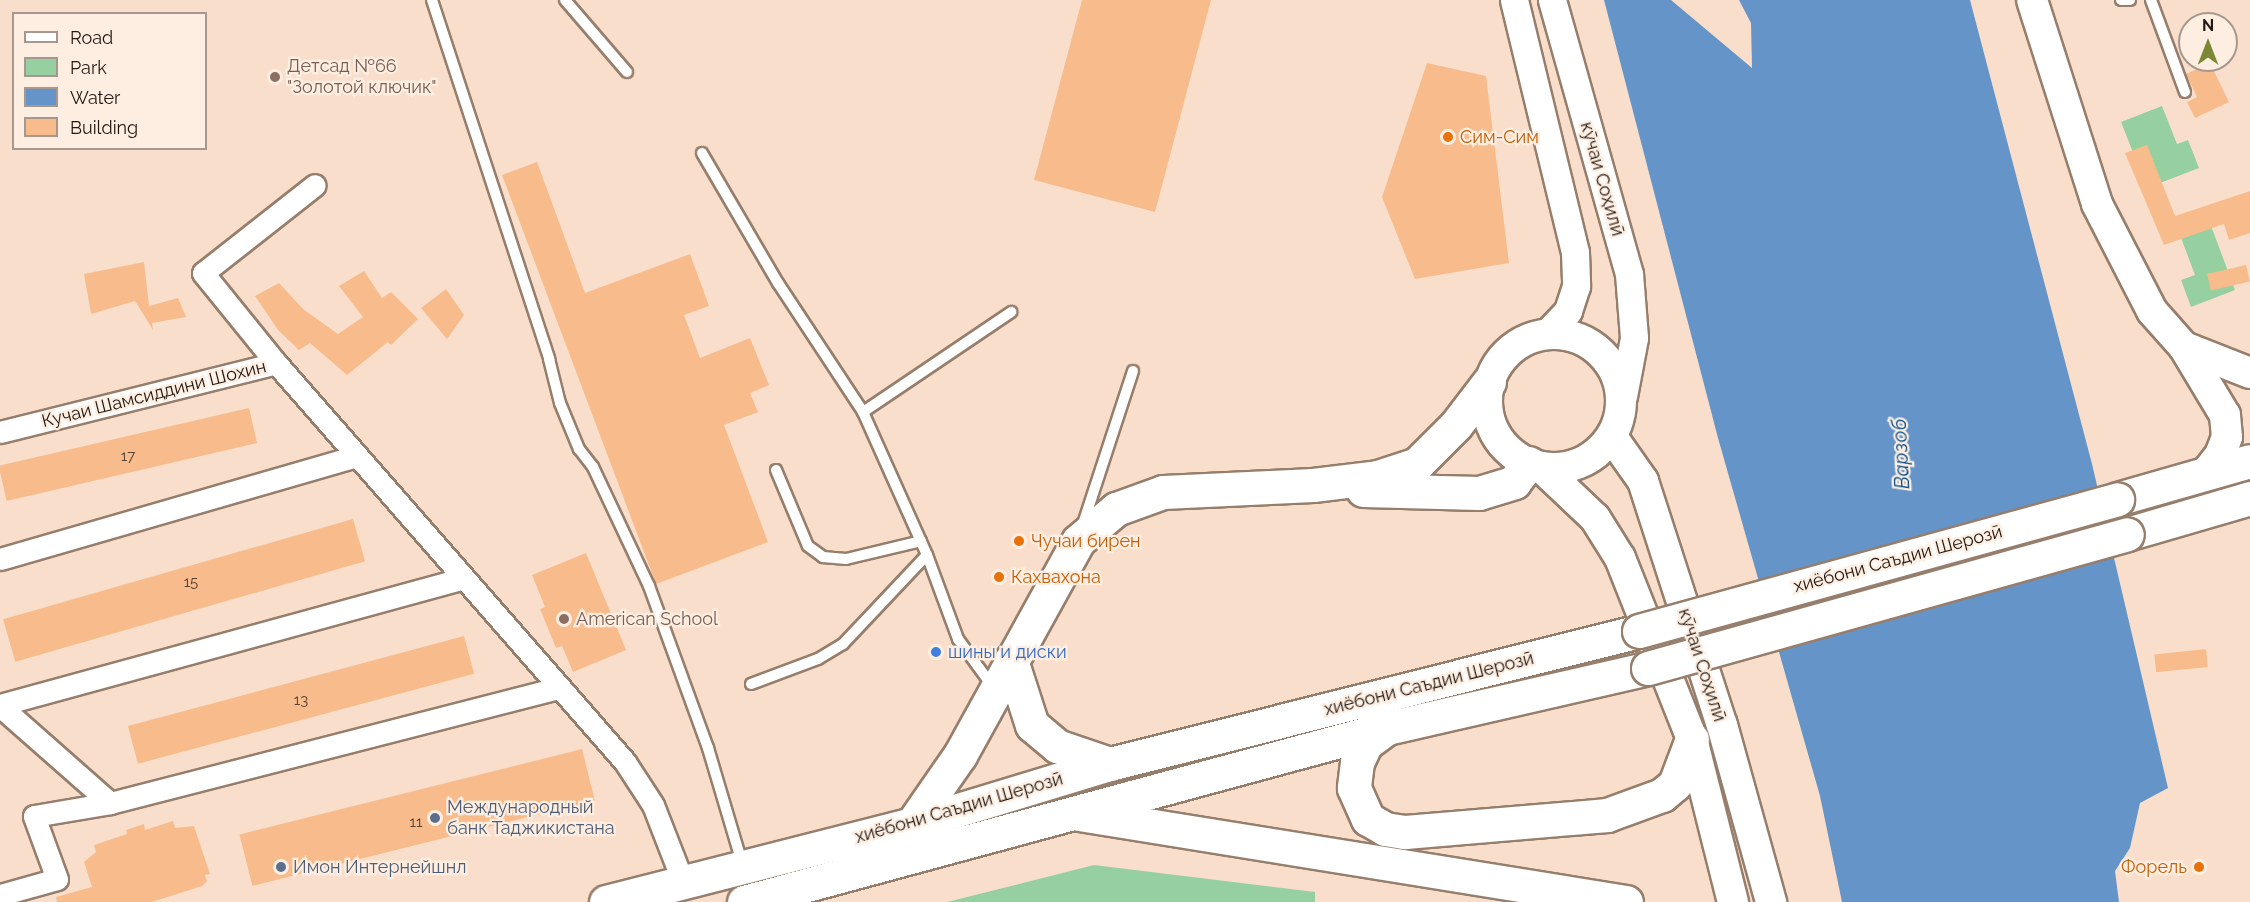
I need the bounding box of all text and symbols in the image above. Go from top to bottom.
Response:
legend [12,12,207,150]
north arrow [2178,12,2238,72]
text: N [2202,16,2214,35]
text: Road [70,27,113,48]
place label: Детсад №66 "Золотой ключик" [287,56,437,98]
text: Park [70,57,107,78]
marker: Детсад №66 "Золотой ключик" [268,70,282,84]
text: Water [70,87,120,108]
text: Building [70,117,138,138]
street label: кӯчаи Соҳилӣ [1575,119,1629,239]
place label: Сим-Сим [1460,126,1539,148]
marker: Сим-Сим [1441,130,1455,144]
street label: Кучаи Шамсиддини Шохин [40,356,268,432]
water label: Варзоб [1887,418,1915,490]
house number: 17 [121,448,135,466]
street label: хиёбони Саъдии Шерозӣ [1791,521,2005,597]
place label: Чучаи бирен [1031,530,1141,552]
marker: Чучаи бирен [1012,534,1026,548]
place label: Кахвахона [1011,566,1101,588]
marker: Кахвахона [992,570,1006,584]
house number: 15 [184,574,198,592]
street label: кӯчаи Соҳилӣ [1674,606,1730,724]
place label: American School [576,608,718,630]
marker: American School [557,612,571,626]
place label: шины и диски [948,641,1067,663]
marker: шины и диски [929,645,943,659]
street label: хиёбони Саъдии Шерозӣ [1322,647,1536,721]
house number: 13 [294,692,308,710]
street label: хиёбони Саъдии Шерозӣ [853,768,1065,848]
place label: Международный банк Таджикистана [447,797,615,840]
marker: Международный банк Таджикистана [428,811,442,825]
house number: 11 [410,814,422,832]
place label: Имон Интернейшнл [293,856,466,878]
place label: Форель [2121,856,2187,878]
marker: Имон Интернейшнл [274,860,288,874]
marker: Форель [2192,860,2206,874]

